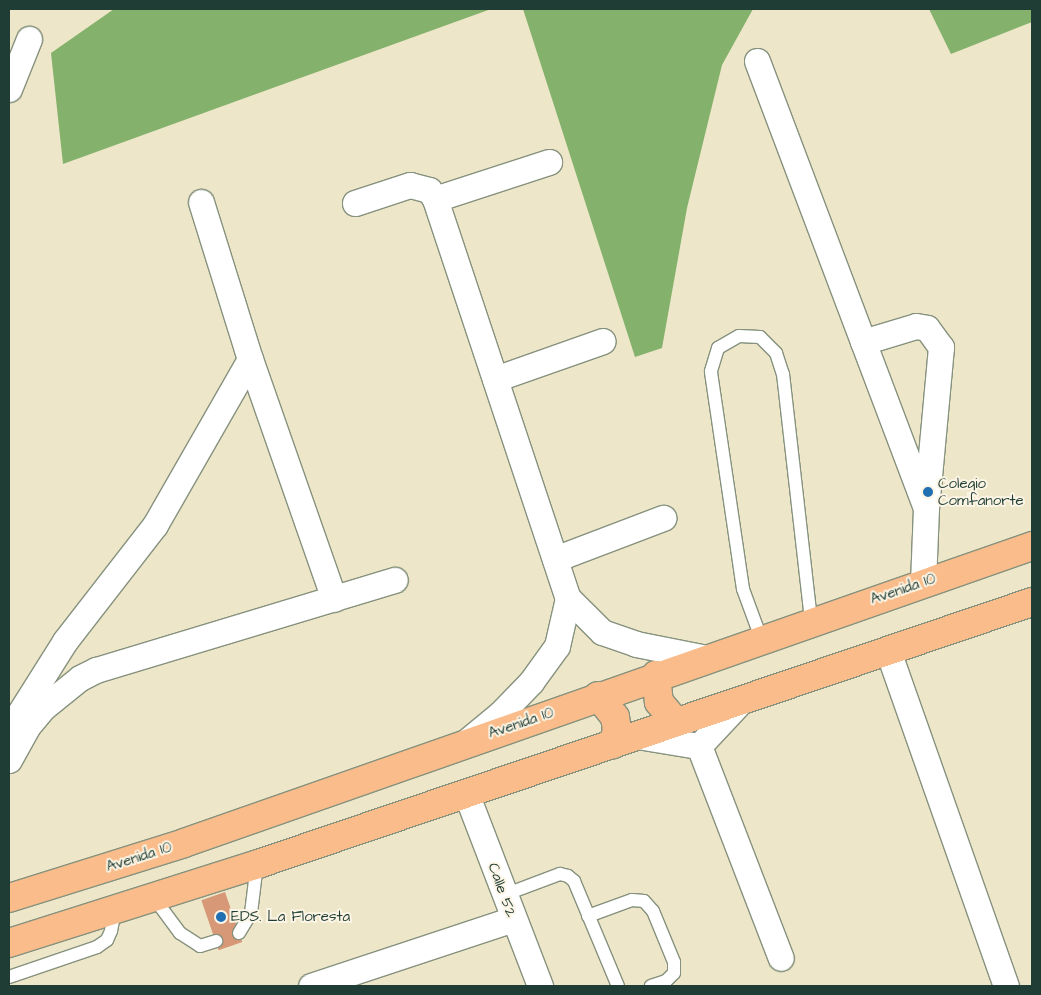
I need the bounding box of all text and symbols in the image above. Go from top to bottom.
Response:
place label: Colegio Comfanorte [938,474,1024,509]
marker: Colegio Comfanorte [922,486,934,498]
street label: Avenida 10 [868,569,938,609]
street label: Avenida 10 [486,703,556,743]
street label: Avenida 10 [104,838,174,876]
street label: Calle 52 [484,860,520,920]
place label: EDS. La Floresta [231,908,350,926]
marker: EDS. La Floresta [215,911,227,923]

